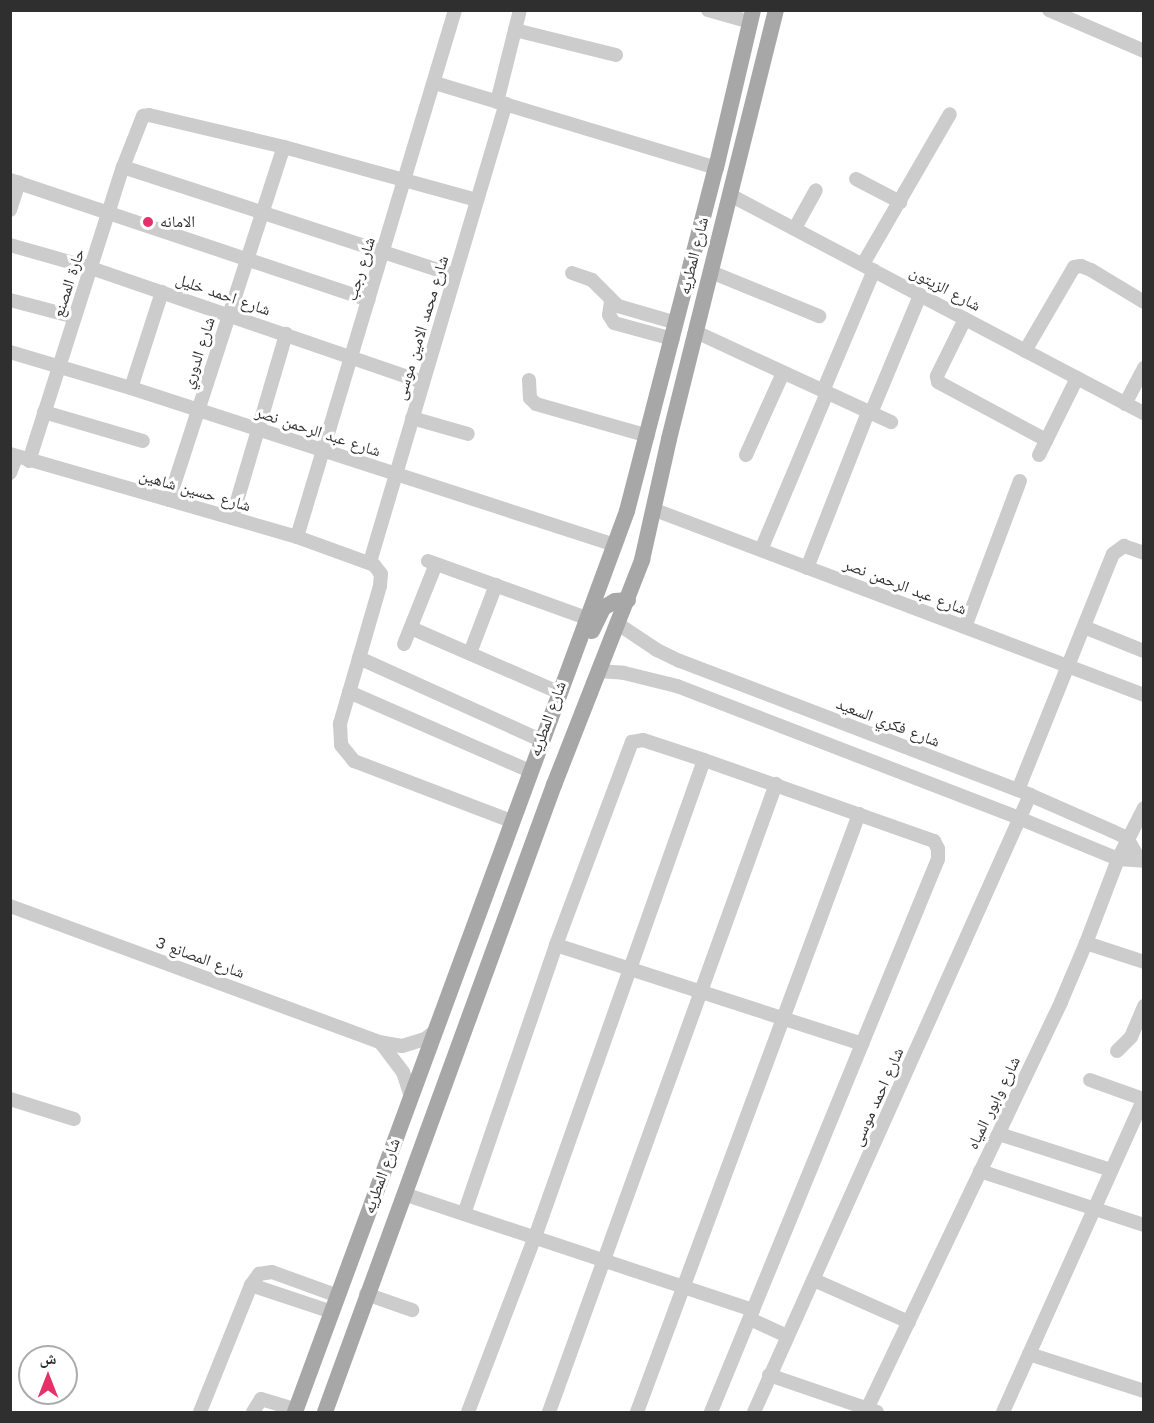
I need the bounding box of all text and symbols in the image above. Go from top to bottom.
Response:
place label: الامانه [160,212,195,232]
marker: الامانه [141,215,155,229]
street label: شارع المطريه [675,215,713,297]
street label: شارع رجب [342,235,380,303]
street label: حارة المصنع [49,246,89,320]
street label: شارع محمد الامين موسى [391,254,453,402]
street label: شارع الزيتون [906,262,984,316]
street label: شارع احمد خليل [173,270,273,320]
street label: شارع الدوري [178,315,220,391]
street label: شارع عبد الرحمن نصر [253,403,383,461]
street label: شارع حسين شاهين [137,466,253,516]
street label: شارع عبد الرحمن نصر [841,555,969,619]
street label: شارع المطريه [525,679,571,759]
street label: شارع فكري السعيد [833,694,943,752]
street label: شارع المصانع 3 [153,933,247,983]
street label: شارع احمد موسى [848,1045,908,1149]
street label: شارع وابور المياه [963,1053,1025,1153]
street label: شارع المطريه [359,1136,405,1216]
north arrow [18,1345,78,1405]
text: ش [40,1349,56,1368]

